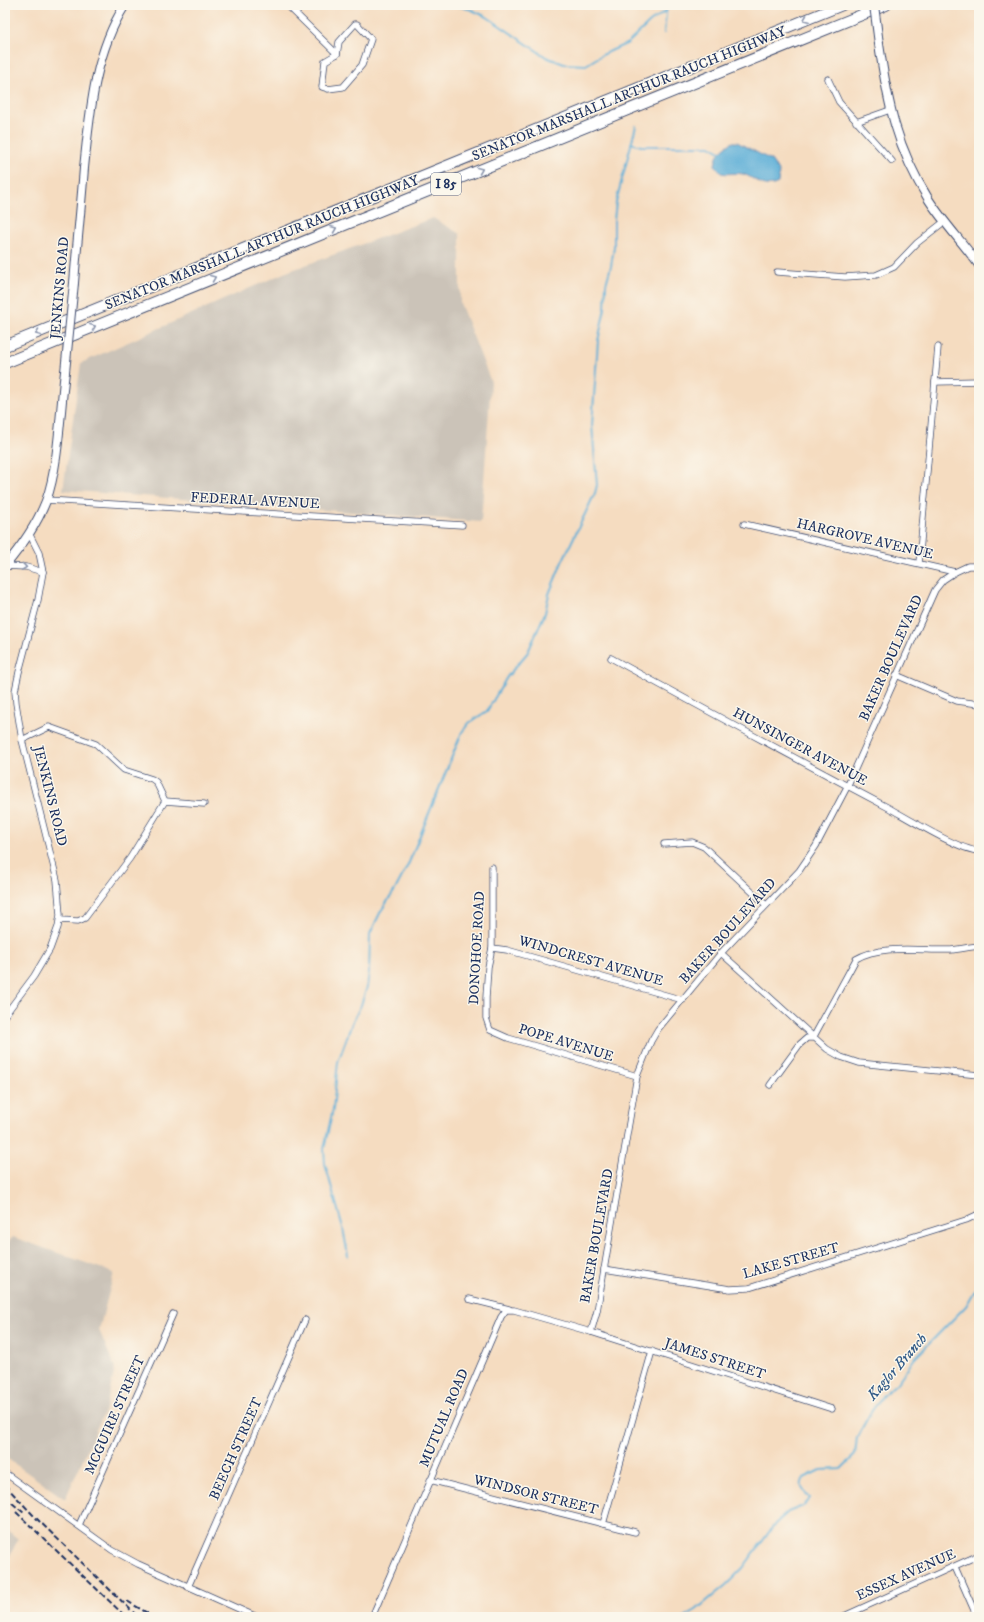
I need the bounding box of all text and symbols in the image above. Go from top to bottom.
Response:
one-way arrow [803,15,810,23]
street label: SENATOR MARSHALL ARTHUR RAUCH HIGHWAY [469,22,789,165]
one-way arrow [476,167,484,175]
street label: SENATOR MARSHALL ARTHUR RAUCH HIGHWAY [102,171,422,314]
road number: I 85 [431,173,461,195]
one-way arrow [330,226,337,234]
street label: JENKINS ROAD [46,236,73,342]
one-way arrow [210,275,217,283]
one-way arrow [89,324,96,332]
one-way arrow [34,328,41,336]
street label: FEDERAL AVENUE [190,489,320,513]
street label: HARGROVE AVENUE [795,514,935,564]
one-way arrow [21,562,27,571]
street label: BAKER BOULEVARD [855,592,927,724]
street label: HUNSINGER AVENUE [730,704,871,790]
street label: JENKINS ROAD [28,742,71,848]
street label: BAKER BOULEVARD [676,874,780,988]
street label: DONOHOE ROAD [465,891,489,1005]
street label: WINDCREST AVENUE [516,931,665,990]
street label: POPE AVENUE [516,1020,616,1066]
street label: BAKER BOULEVARD [576,1167,618,1305]
street label: LAKE STREET [741,1239,842,1283]
water label: Kaglor Branch [862,1329,931,1405]
street label: JAMES STREET [660,1334,768,1384]
street label: MCGUIRE STREET [81,1352,149,1477]
street label: MUTUAL ROAD [415,1366,473,1470]
street label: BEECH STREET [205,1395,267,1503]
street label: WINDSOR STREET [471,1471,600,1519]
street label: ESSEX AVENUE [853,1545,959,1605]

